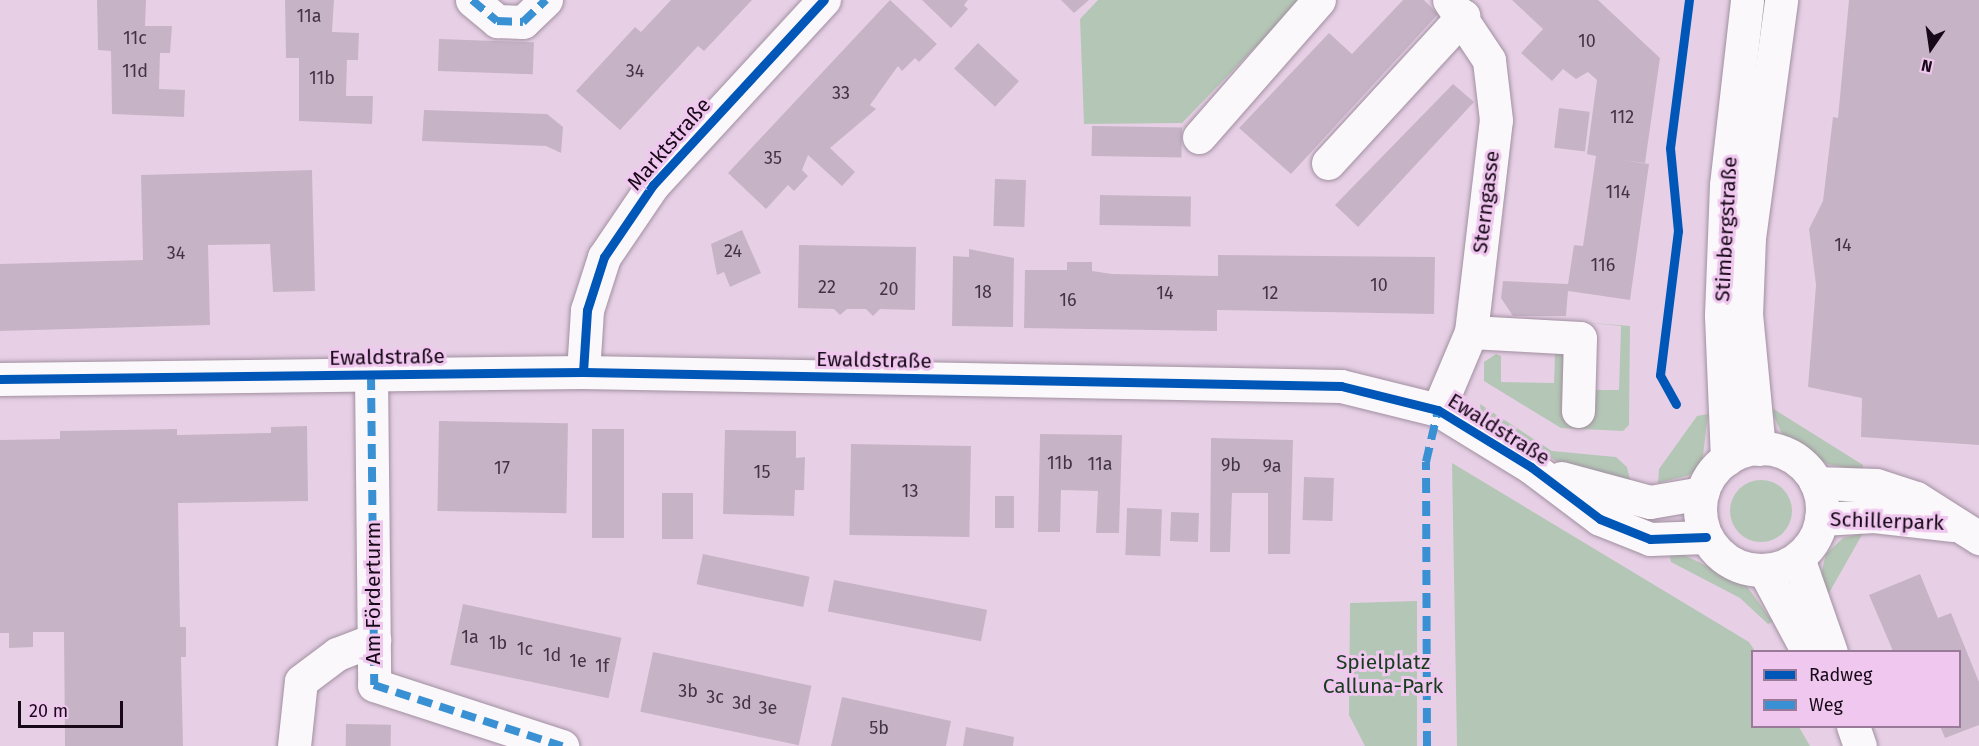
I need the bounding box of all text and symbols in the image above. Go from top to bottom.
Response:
house number: 11a [296,5,322,27]
north arrow [1901,18,1961,78]
house number: 11c [123,27,147,49]
house number: 10 [1578,30,1596,52]
text: N [1920,56,1934,76]
house number: 11d [122,60,148,82]
house number: 34 [626,60,644,82]
house number: 11b [309,67,335,89]
house number: 33 [832,82,850,104]
street label: Marktstraße [622,93,716,195]
house number: 112 [1610,106,1634,128]
house number: 35 [764,147,782,169]
street label: Sterngasse [1467,149,1505,255]
street label: Stimbergstraße [1710,156,1742,302]
house number: 114 [1606,181,1630,203]
house number: 14 [1834,234,1852,256]
house number: 24 [724,240,742,262]
house number: 34 [167,242,185,264]
house number: 116 [1591,254,1615,276]
house number: 10 [1370,274,1388,296]
house number: 22 [818,276,836,298]
house number: 20 [880,278,898,300]
house number: 18 [974,281,992,303]
house number: 14 [1156,282,1174,304]
house number: 12 [1262,282,1278,304]
house number: 16 [1059,289,1077,311]
street label: Ewaldstraße [329,343,445,371]
street label: Ewaldstraße [816,346,932,374]
street label: Ewaldstraße [1443,388,1555,470]
house number: 11b [1047,452,1073,474]
house number: 11a [1087,453,1113,475]
house number: 9b [1221,454,1241,476]
house number: 9a [1262,455,1282,477]
house number: 17 [494,457,510,479]
house number: 15 [754,461,770,483]
house number: 13 [902,480,918,502]
street label: Schillerpark [1830,506,1944,536]
street label: Am Förderturm [360,522,386,664]
house number: 1a [461,626,479,648]
house number: 1b [489,632,507,654]
house number: 1c [517,638,533,660]
house number: 1d [543,644,561,666]
park label: Spielplatz Calluna-Park [1323,649,1443,699]
house number: 1e [569,650,587,672]
legend [1751,650,1961,728]
house number: 1f [595,655,609,677]
text: Radweg [1809,664,1872,686]
house number: 3b [678,680,698,702]
house number: 3c [706,686,724,708]
scale bar [21,689,126,727]
house number: 3d [732,692,752,714]
text: Weg [1809,694,1843,716]
house number: 3e [759,697,777,719]
text: 20 m [29,700,68,722]
house number: 5b [869,717,889,739]

